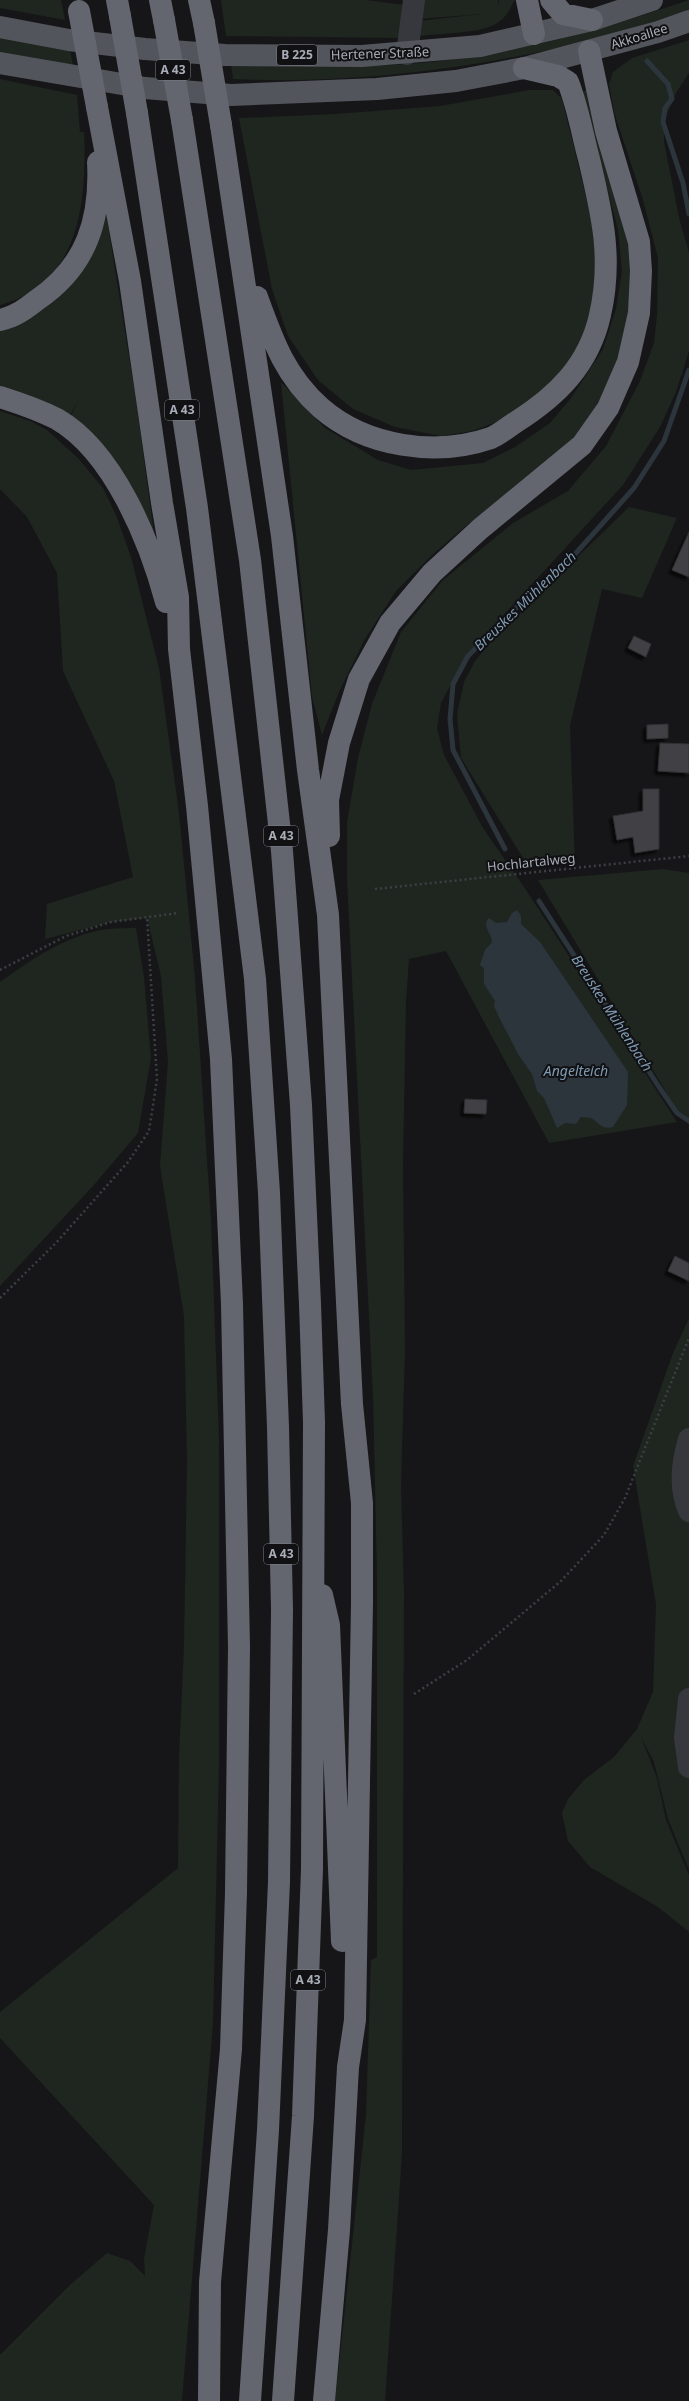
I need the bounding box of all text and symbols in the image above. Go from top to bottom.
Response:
street label: Akkoallee [608,19,670,53]
street label: Hertener Straße [331,42,429,64]
road number: B 225 [277,45,317,65]
road number: A 43 [156,60,190,80]
road number: A 43 [165,400,199,420]
water label: Breuskes Mühlenbach [469,547,580,654]
road number: A 43 [264,826,298,846]
street label: Hochlartalweg [486,848,576,876]
water label: Breuskes Mühlenbach [568,951,657,1075]
water label: Angelteich [543,1061,608,1080]
road number: A 43 [264,1544,298,1564]
road number: A 43 [291,1970,325,1990]

